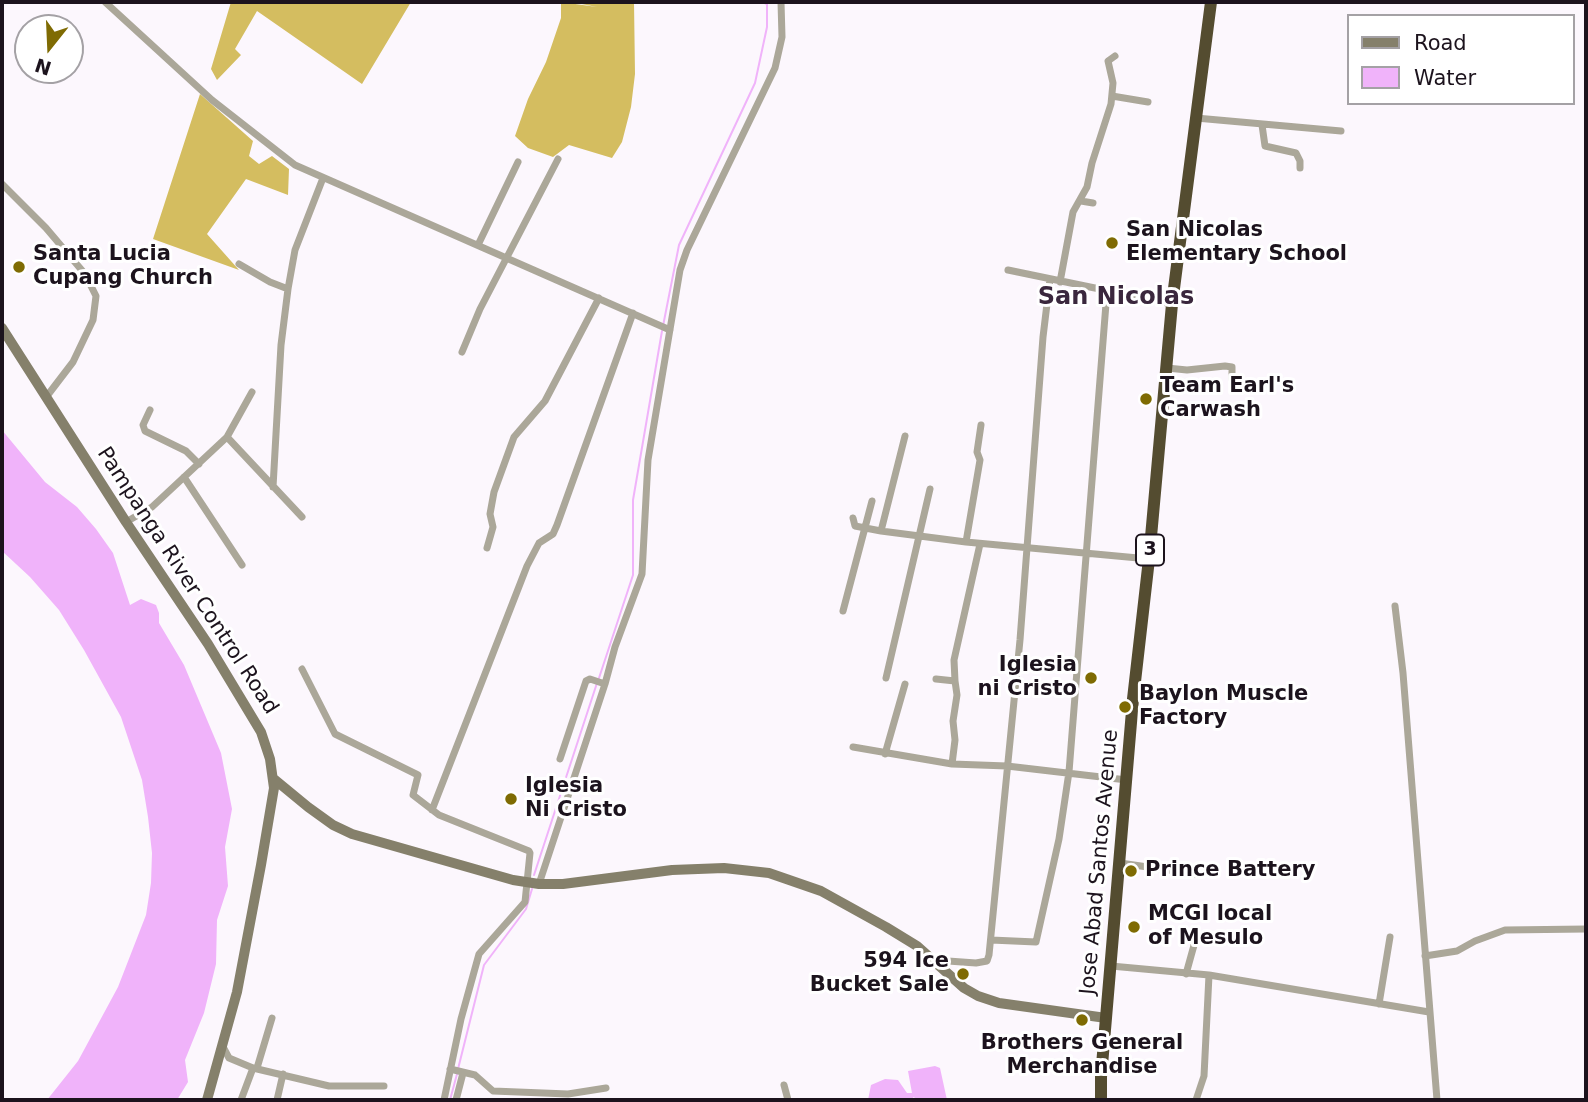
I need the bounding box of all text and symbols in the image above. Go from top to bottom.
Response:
north arrow [14,14,84,84]
legend [1346,14,1574,105]
text: Road [1414,31,1467,55]
text: N [32,54,54,80]
text: Water [1414,66,1476,90]
place label: San Nicolas Elementary School [1126,218,1347,268]
marker: San Nicolas Elementary School [1104,235,1120,251]
place label: Santa Lucia Cupang Church [33,242,213,292]
marker: Santa Lucia Cupang Church [11,259,27,275]
district label: San Nicolas [1038,284,1194,312]
place label: Team Earl's Carwash [1160,374,1294,424]
marker: Team Earl's Carwash [1138,391,1154,407]
street label: Pampanga River Control Road [91,443,283,719]
road number: 3 [1136,534,1164,566]
place label: Iglesia ni Cristo [978,653,1077,703]
marker: Iglesia ni Cristo [1083,670,1099,686]
place label: Baylon Muscle Factory [1139,682,1308,732]
marker: Baylon Muscle Factory [1117,699,1133,715]
street label: Jose Abad Santos Avenue [1076,728,1124,996]
place label: Iglesia Ni Cristo [525,774,627,824]
marker: Iglesia Ni Cristo [503,791,519,807]
place label: Prince Battery [1145,858,1315,884]
marker: Prince Battery [1123,863,1139,879]
place label: MCGI local of Mesulo [1148,902,1272,952]
marker: MCGI local of Mesulo [1126,919,1142,935]
place label: 594 Ice Bucket Sale [810,949,949,999]
marker: 594 Ice Bucket Sale [955,966,971,982]
marker: Brothers General Merchandise [1074,1012,1090,1028]
place label: Brothers General Merchandise [981,1031,1183,1081]

